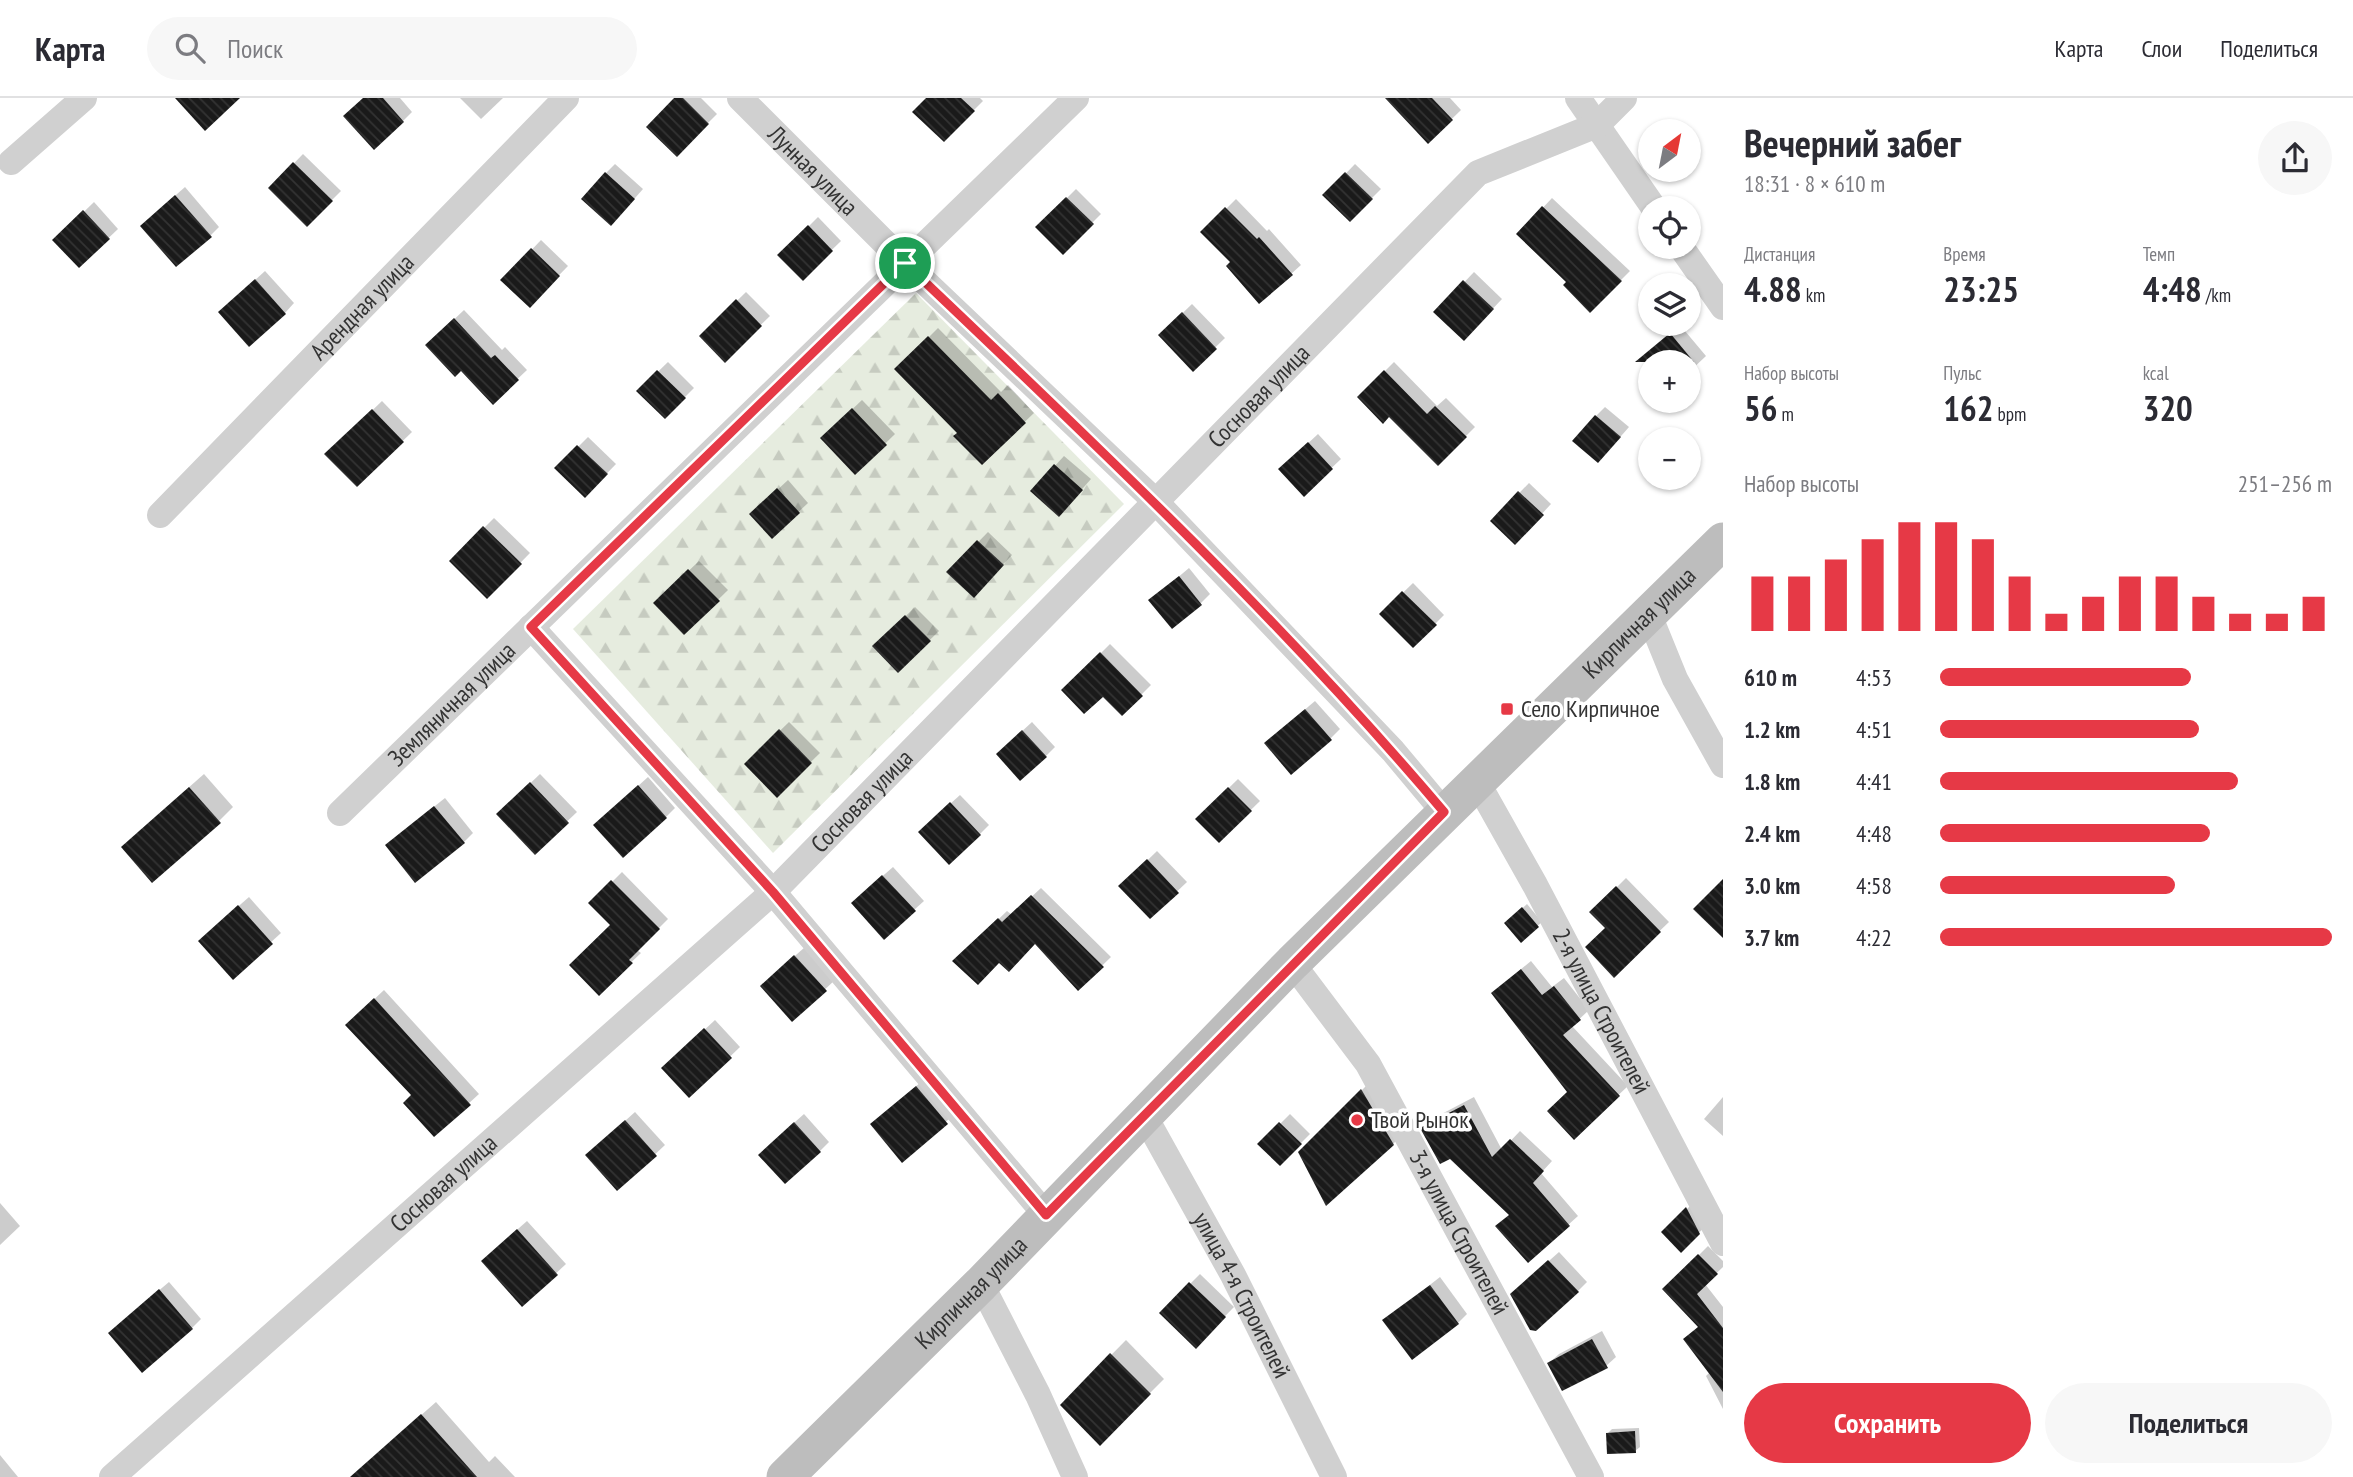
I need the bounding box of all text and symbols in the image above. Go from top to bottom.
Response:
search box [147,17,637,80]
text: Карта [35,27,105,70]
icon: search [171,29,209,67]
text: Поиск [227,32,283,65]
text: Карта [2055,33,2103,64]
text: Слои [2141,33,2182,64]
text: Поделиться [2220,33,2318,64]
street label: Лунная улица [761,118,865,222]
text: Вечерний забег [1744,118,1961,167]
north arrow [1638,119,1701,182]
map controls [1638,119,1701,490]
button: share [2258,121,2332,195]
text: 18:31 · 8 × 610 m [1744,169,1885,198]
button: locate [1638,196,1701,259]
pin [875,233,935,293]
text: Дистанция [1744,242,1815,266]
text: Время [1943,242,1986,266]
text: Темп [2143,242,2175,266]
icon: arrive [886,244,924,282]
street label: Арендная улица [303,247,421,366]
text: 4.88 [1744,266,1802,312]
text: 23:25 [1943,266,2019,312]
text: 4:48 [2143,266,2202,312]
button: layers [1638,273,1701,336]
text: km [1802,283,1825,307]
text: /km [2202,283,2231,307]
street label: Сосновая улица [1201,338,1316,454]
button: + [1638,350,1701,413]
text: Набор высоты [1744,361,1839,385]
text: Пульс [1943,361,1982,385]
text: kcal [2143,361,2169,385]
text: 56 [1744,385,1777,431]
text: 162 [1943,385,1994,431]
text: 320 [2143,385,2193,431]
text: m [1777,402,1794,426]
text: bpm [1994,402,2026,426]
button: − [1638,427,1701,490]
text: Набор высоты [1744,469,1859,498]
text: 251–256 m [2238,469,2332,498]
street label: Кирпичная улица [1576,560,1702,685]
street label: Земляничная улица [381,635,522,773]
text: 610 m [1744,663,1797,692]
text: 4:53 [1856,663,1892,692]
place label: Село Кирпичное [1521,693,1660,724]
marker: Село Кирпичное [1499,701,1515,717]
text: 1.2 km [1744,715,1800,744]
text: 4:51 [1856,715,1892,744]
street label: Сосновая улица [804,742,919,859]
text: 1.8 km [1744,767,1800,796]
text: 4:41 [1856,767,1892,796]
text: 2.4 km [1744,819,1800,848]
text: 4:48 [1856,819,1892,848]
text: 3.0 km [1744,871,1800,900]
text: 4:58 [1856,871,1892,900]
street label: 2-я улица Строителей [1546,923,1658,1099]
text: 3.7 km [1744,923,1799,952]
text: 4:22 [1856,923,1892,952]
place label: Твой Рынок [1371,1104,1469,1135]
marker: Твой Рынок [1349,1112,1365,1128]
street label: Сосновая улица [383,1127,503,1239]
street label: 3-я улица Строителей [1402,1145,1516,1320]
street label: улица 4-я Строителей [1186,1207,1298,1383]
street label: Кирпичная улица [908,1230,1034,1355]
button: Сохранить [1744,1383,2031,1463]
button: Поделиться [2045,1383,2332,1463]

